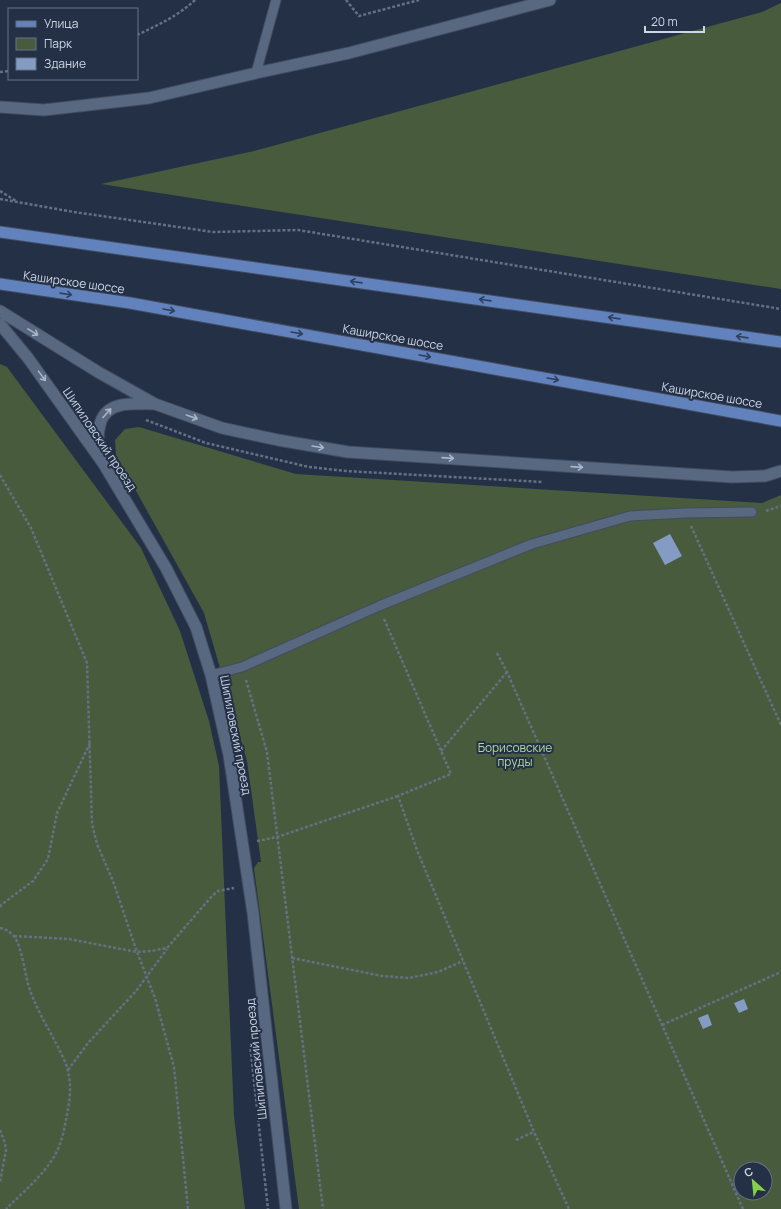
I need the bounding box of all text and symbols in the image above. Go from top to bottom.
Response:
legend [8,8,138,80]
scale bar [645,8,704,34]
text: 20 m [651,13,678,30]
text: Улица [44,15,78,32]
text: Парк [44,35,73,52]
text: Здание [44,55,86,72]
street label: Каширское шоссе [22,266,126,298]
one-way arrow [350,278,363,286]
one-way arrow [59,290,72,298]
one-way arrow [479,296,492,304]
one-way arrow [162,306,175,314]
one-way arrow [608,314,621,322]
street label: Каширское шоссе [341,320,445,354]
one-way arrow [27,328,38,336]
one-way arrow [290,329,303,337]
one-way arrow [736,333,749,340]
one-way arrow [418,352,431,360]
one-way arrow [38,371,46,382]
one-way arrow [546,376,559,384]
street label: Каширское шоссе [660,378,764,412]
street label: Шипиловский проезд [59,384,141,494]
one-way arrow [103,408,112,418]
one-way arrow [186,414,199,421]
one-way arrow [311,443,324,451]
one-way arrow [441,455,454,462]
one-way arrow [570,464,583,471]
street label: Шипиловский проезд [216,674,256,796]
park label: Борисовские пруды [478,739,552,770]
street label: Шипиловский проезд [241,998,271,1120]
north arrow [733,1161,773,1201]
text: С [741,1163,755,1180]

